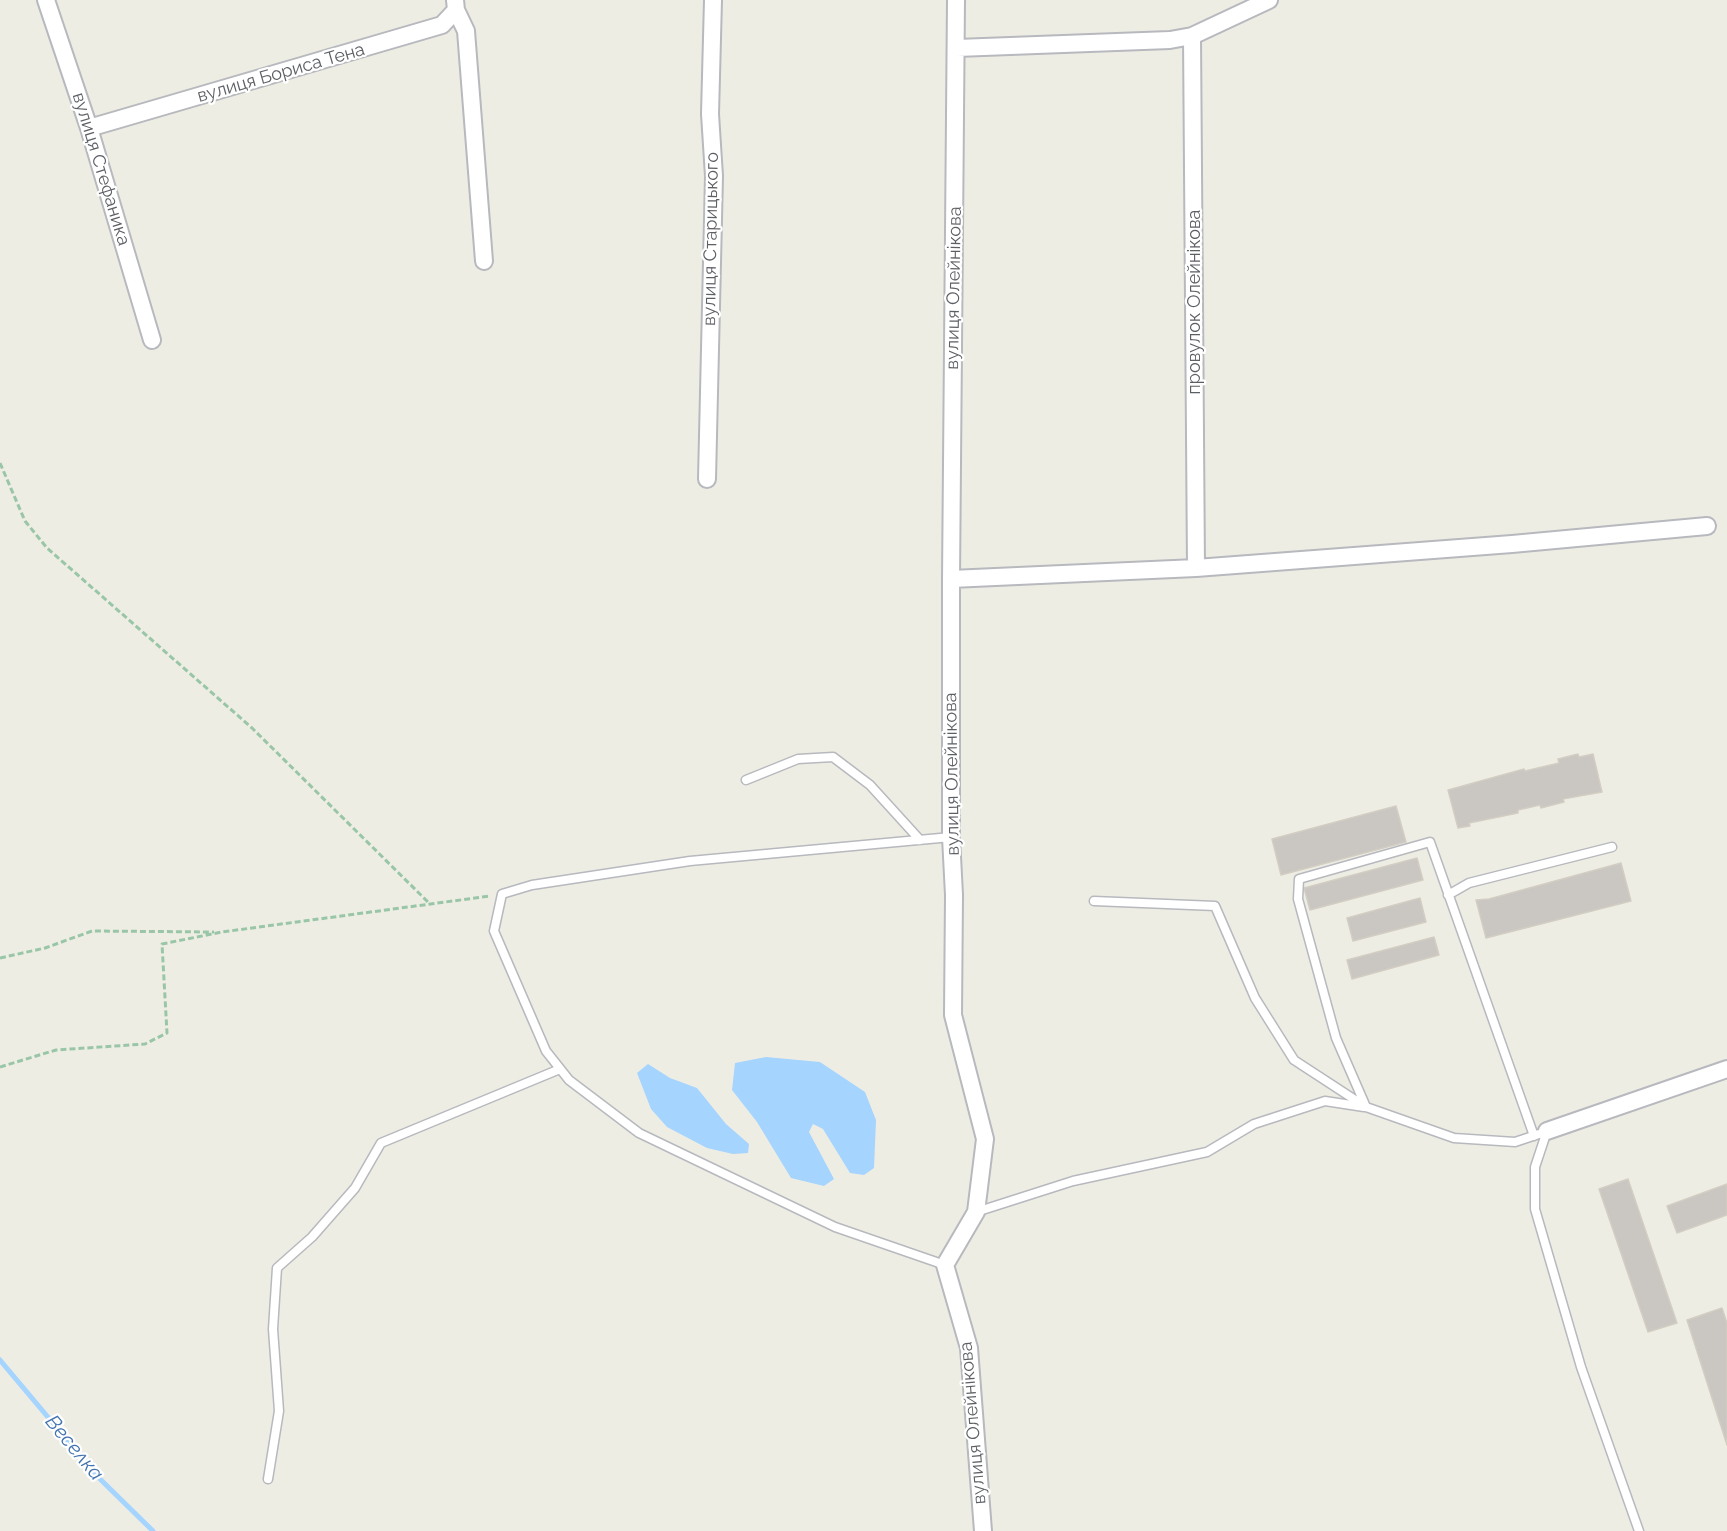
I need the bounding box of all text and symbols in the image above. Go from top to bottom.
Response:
street label: вулиця Бориса Тена [195,39,367,107]
street label: вулиця Стефаника [67,90,135,248]
street label: вулиця Старицького [699,152,723,326]
street label: вулиця Олейнікова [942,206,966,370]
street label: провулок Олейнікова [1184,210,1206,394]
street label: вулиця Олейнікова [940,692,964,856]
street label: вулиця Олейнікова [955,1341,991,1505]
water label: Веселка [40,1411,108,1485]

